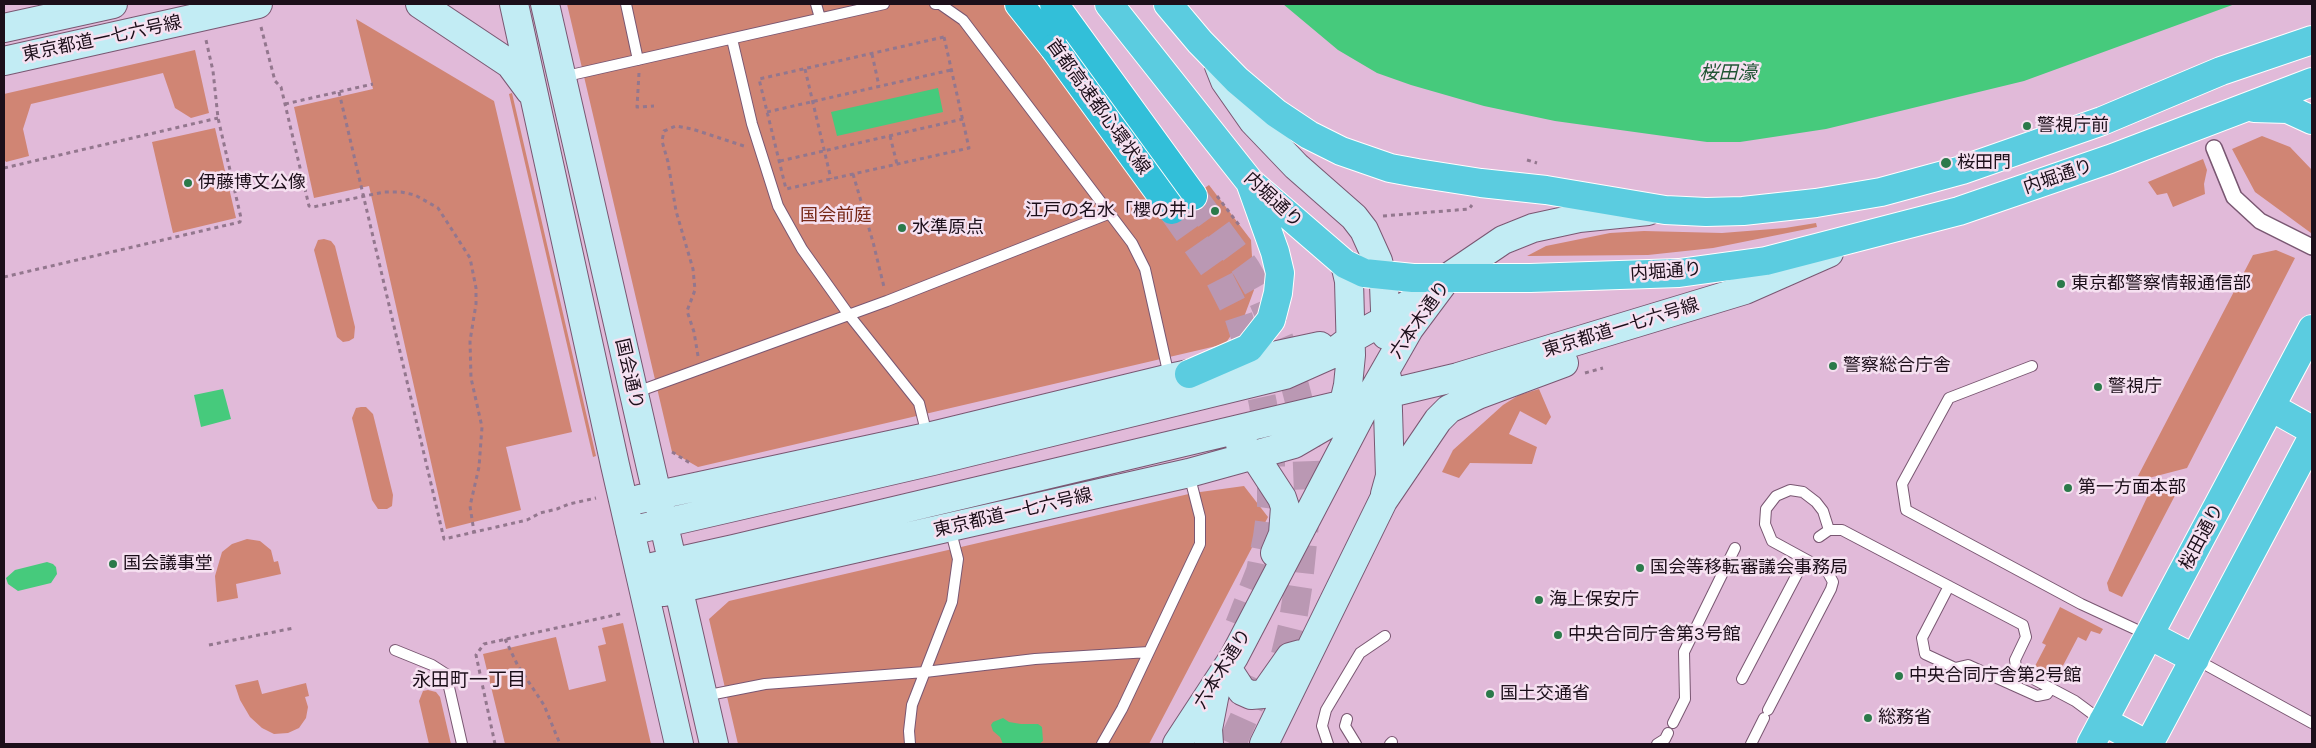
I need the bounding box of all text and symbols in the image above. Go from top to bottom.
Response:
street label: 東京都道一七六号線 [21,12,183,66]
street label: 首都高速都心環状線 [1042,35,1154,179]
water label: 桜田濠 [1700,63,1756,85]
place label: 警視庁前 [2037,115,2109,137]
marker: 警視庁前 [2021,120,2033,132]
place label: 桜田門 [1957,152,2011,174]
street label: 内堀通り [2020,155,2096,199]
marker: 桜田門 [1939,156,1953,170]
street label: 内堀通り [1239,168,1307,232]
place label: 伊藤博文公像 [198,172,306,194]
marker: 伊藤博文公像 [182,177,194,189]
place label: 江戸の名水「櫻の井」 [1025,200,1205,222]
park label: 国会前庭 [800,205,872,227]
marker: 江戸の名水「櫻の井」 [1209,205,1221,217]
place label: 水準原点 [912,217,984,239]
marker: 水準原点 [896,222,908,234]
street label: 内堀通り [1629,259,1703,285]
place label: 東京都警察情報通信部 [2071,273,2251,295]
street label: 六本木通り [1385,277,1455,363]
marker: 東京都警察情報通信部 [2055,278,2067,290]
street label: 東京都道一七六号線 [1540,294,1702,362]
street label: 国会通り [610,336,648,412]
place label: 警察総合庁舎 [1843,355,1951,377]
marker: 警察総合庁舎 [1827,360,1839,372]
place label: 警視庁 [2108,376,2162,398]
marker: 警視庁 [2092,381,2104,393]
place label: 第一方面本部 [2078,477,2186,499]
marker: 第一方面本部 [2062,482,2074,494]
street label: 東京都道一七六号線 [932,484,1094,542]
street label: 桜田通り [2176,500,2228,574]
place label: 国会議事堂 [123,553,213,575]
place label: 国会等移転審議会事務局 [1650,557,1848,579]
marker: 国会議事堂 [107,558,119,570]
marker: 国会等移転審議会事務局 [1634,562,1646,574]
place label: 海上保安庁 [1549,589,1639,611]
marker: 海上保安庁 [1533,594,1545,606]
place label: 中央合同庁舎第3号館 [1568,624,1741,646]
street label: 六本木通り [1190,625,1256,713]
marker: 中央合同庁舎第3号館 [1552,629,1564,641]
place label: 中央合同庁舎第2号館 [1909,665,2081,687]
district label: 永田町一丁目 [412,670,526,692]
marker: 中央合同庁舎第2号館 [1893,670,1905,682]
place label: 国土交通省 [1500,683,1590,705]
marker: 国土交通省 [1484,688,1496,700]
place label: 総務省 [1878,707,1932,729]
marker: 総務省 [1862,712,1874,724]

